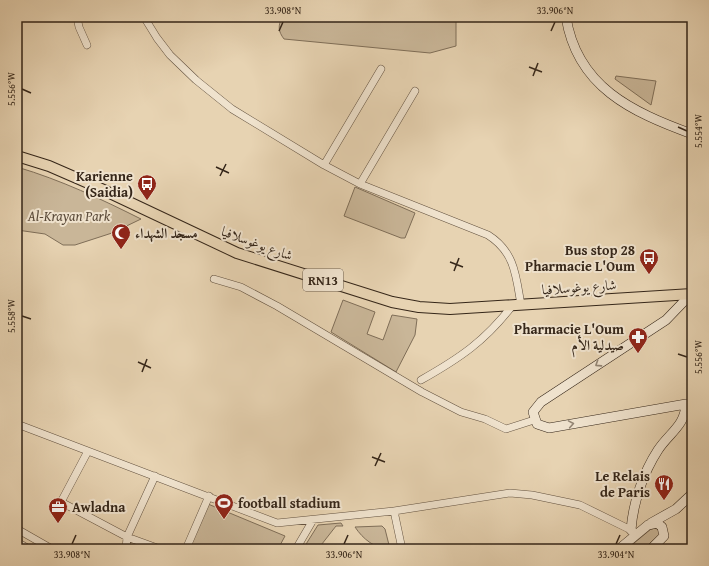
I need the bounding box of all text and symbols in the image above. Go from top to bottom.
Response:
text: 33.908°N [265,3,302,18]
text: 33.906°N [537,3,574,18]
text: 5.556°W [4,72,19,106]
text: 5.554°W [691,114,706,148]
place label: Karienne (Saidia) [76,166,133,202]
bus stop icon: Karienne (Saidia) [136,173,158,201]
park label: Al-Krayan Park [27,206,111,226]
street label: شارع يوغوسلافيا [218,221,296,267]
mosque icon: مسجد الشهداء [110,222,132,250]
place label: مسجد الشهداء [135,223,198,243]
place label: Bus stop 28 Pharmacie L'Oum [525,240,635,276]
bus stop icon: Bus stop 28 Pharmacie L'Oum [638,247,660,275]
road number: RN13 [303,269,343,291]
street label: شارع يوغوسلافيا [541,274,617,302]
text: 5.558°W [4,299,19,333]
place label: Pharmacie L'Oum صيدلية الأم [514,319,624,358]
pharmacy icon: Pharmacie L'Oum صيدلية الأم [627,326,649,354]
text: 5.556°W [691,340,706,374]
one-way arrow [595,360,602,367]
one-way arrow [568,420,574,429]
place label: Le Relais de Paris [595,466,650,502]
restaurant icon: Le Relais de Paris [653,473,675,501]
sports icon: football stadium [213,492,235,520]
place label: football stadium [238,493,341,513]
office icon: Awladna [47,496,69,524]
place label: Awladna [72,497,126,517]
text: 33.908°N [54,547,91,562]
text: 33.906°N [326,547,363,562]
text: 33.904°N [598,547,635,562]

